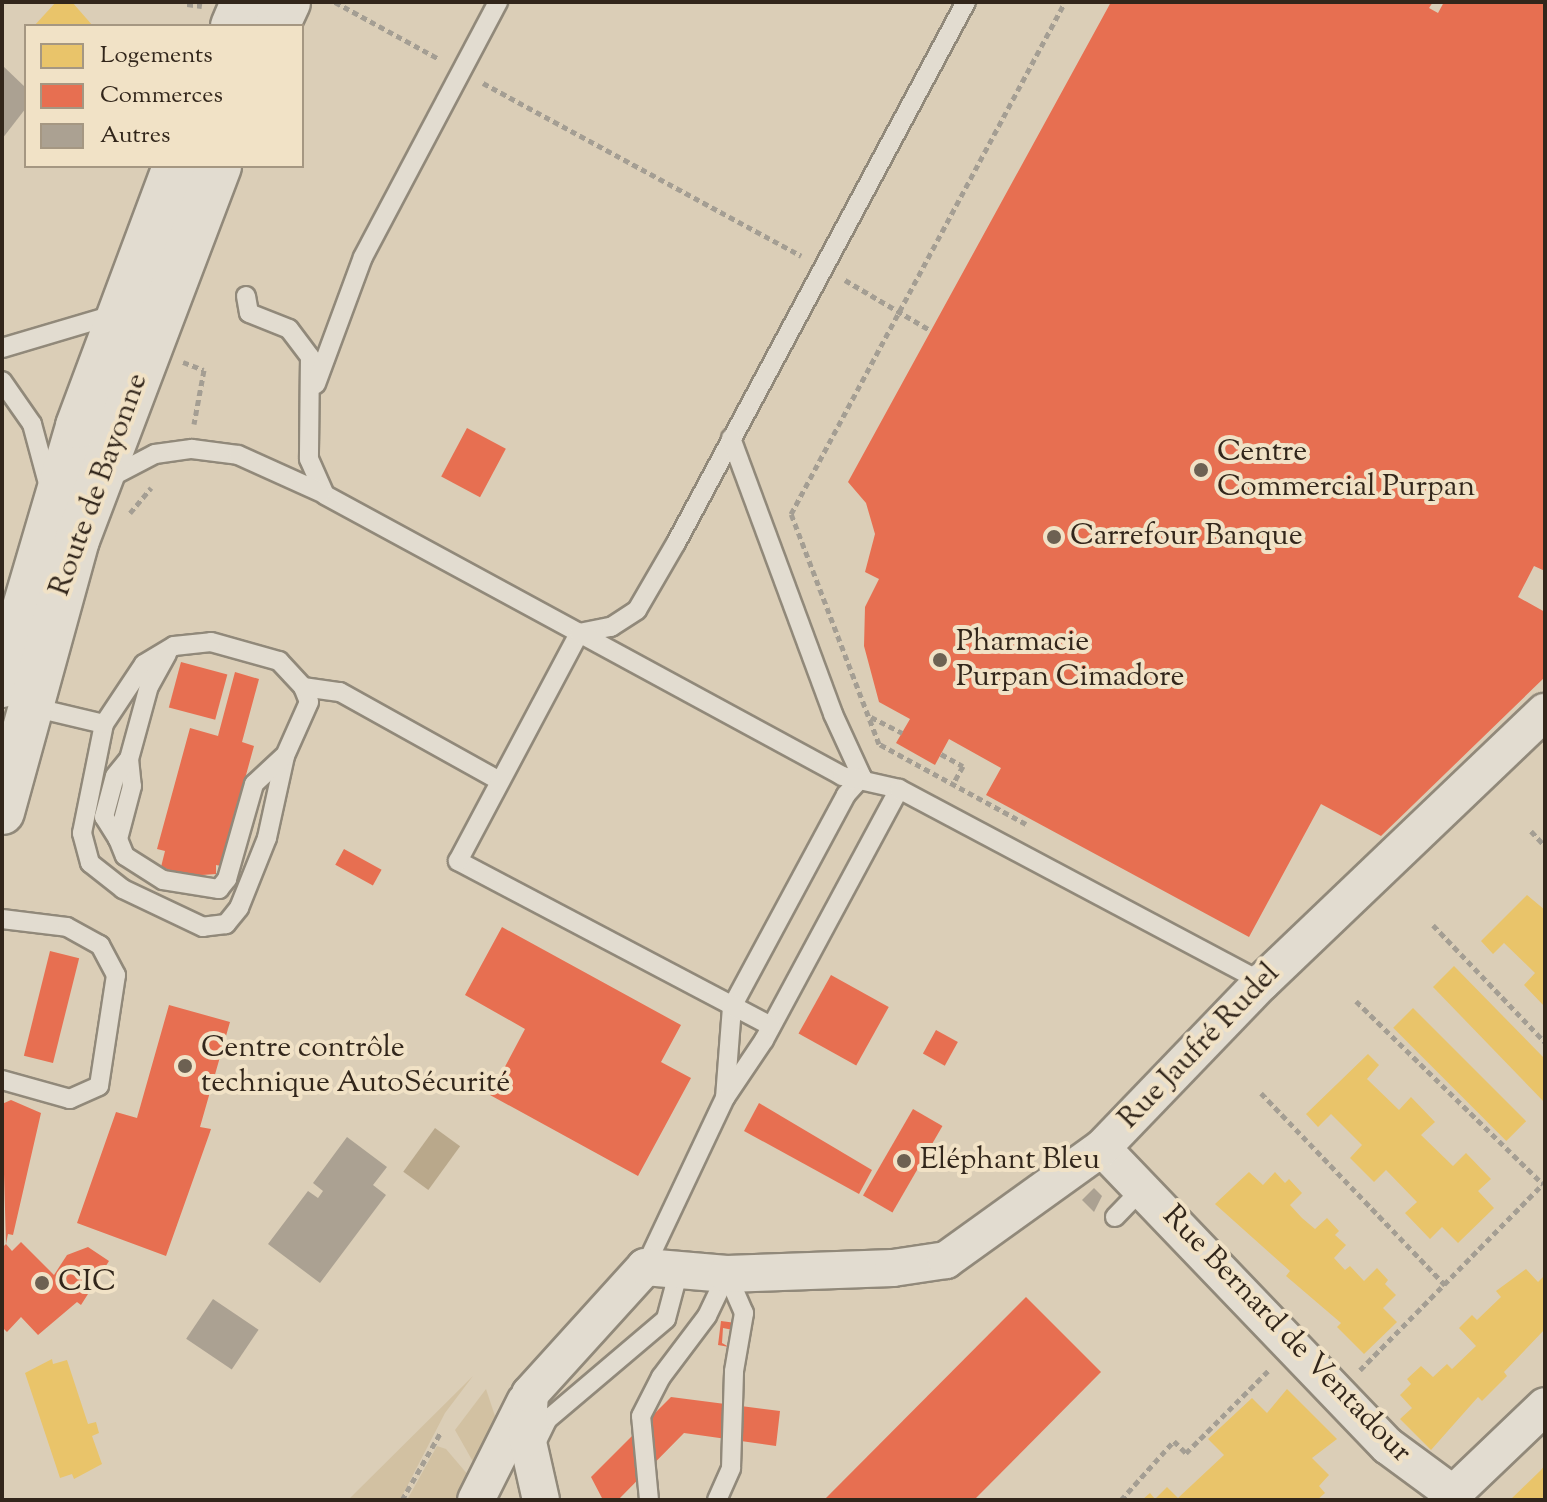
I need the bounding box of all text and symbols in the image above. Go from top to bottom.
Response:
legend [24,24,304,168]
text: Logements [100,39,213,73]
text: Commerces [100,79,223,113]
text: Autres [100,119,170,153]
street label: Route de Bayonne [43,369,157,601]
place label: Centre Commercial Purpan [1217,435,1475,506]
marker: Centre Commercial Purpan [1192,461,1210,479]
place label: Carrefour Banque [1070,519,1303,555]
marker: Carrefour Banque [1045,528,1063,546]
place label: Pharmacie Purpan Cimadore [956,625,1184,696]
marker: Pharmacie Purpan Cimadore [931,651,949,669]
street label: Rue Jaufré Rudel [1112,957,1288,1137]
place label: Centre contrôle technique AutoSécurité [201,1031,510,1102]
marker: Centre contrôle technique AutoSécurité [176,1057,194,1075]
place label: Eléphant Bleu [920,1143,1100,1179]
marker: Eléphant Bleu [895,1152,913,1170]
street label: Rue Bernard de Ventadour [1154,1199,1418,1471]
place label: CIC [58,1265,116,1301]
marker: CIC [33,1274,51,1292]

